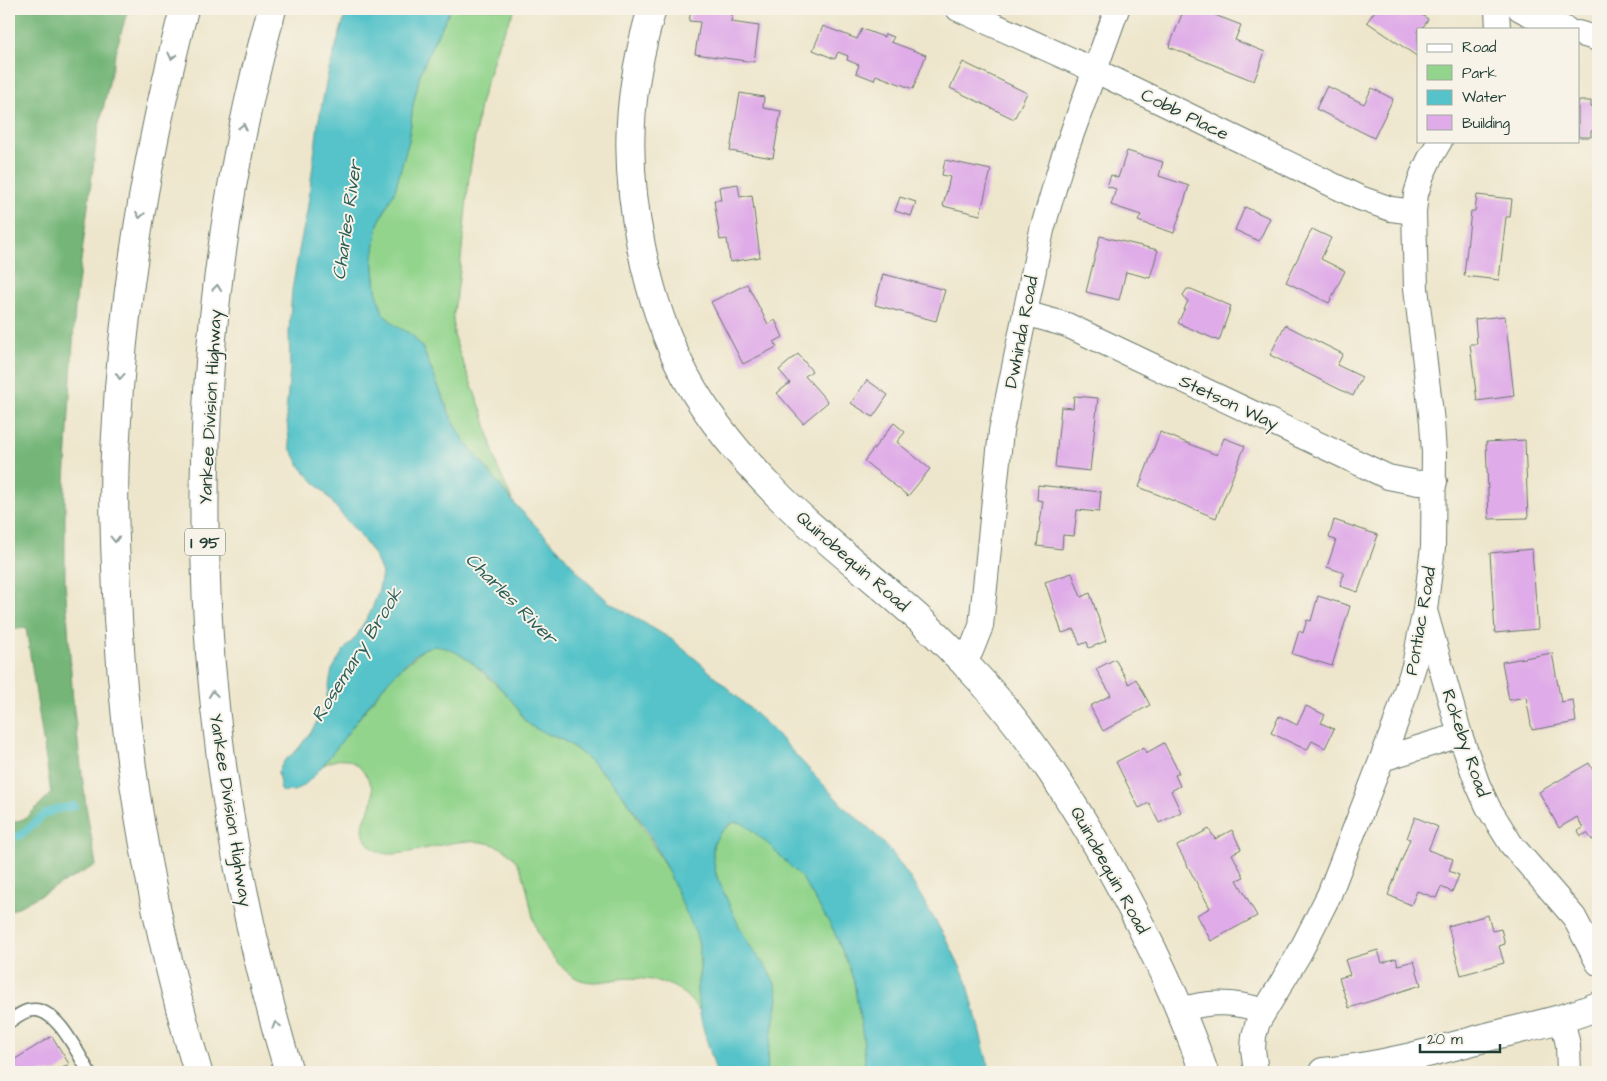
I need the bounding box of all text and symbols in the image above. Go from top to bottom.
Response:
legend [1417,28,1580,142]
text: Road [1462,37,1497,58]
one-way arrow [167,52,178,61]
text: Park [1462,63,1497,84]
street label: Cobb Place [1137,82,1233,147]
text: Water [1462,87,1506,108]
text: Building [1462,113,1510,135]
one-way arrow [237,123,248,132]
water label: Charles River [326,156,370,282]
one-way arrow [135,211,145,220]
street label: Dwhinda Road [998,274,1045,390]
one-way arrow [211,283,222,291]
street label: Yankee Division Highway [193,309,229,505]
street label: Stetson Way [1175,368,1283,437]
one-way arrow [114,373,125,381]
street label: Quinobequin Road [791,505,915,618]
road number: I 95 [185,528,225,556]
one-way arrow [110,536,120,543]
water label: Charles River [459,547,565,653]
street label: Pontiac Road [1399,565,1442,677]
water label: Rosemary Brook [305,582,410,727]
street label: Rokeby Road [1434,686,1496,801]
one-way arrow [208,690,219,698]
street label: Yankee Division Highway [202,712,258,909]
street label: Quinobequin Road [1064,802,1155,939]
scale bar [1420,1021,1500,1053]
one-way arrow [271,1022,281,1030]
text: 20 m [1427,1029,1463,1050]

